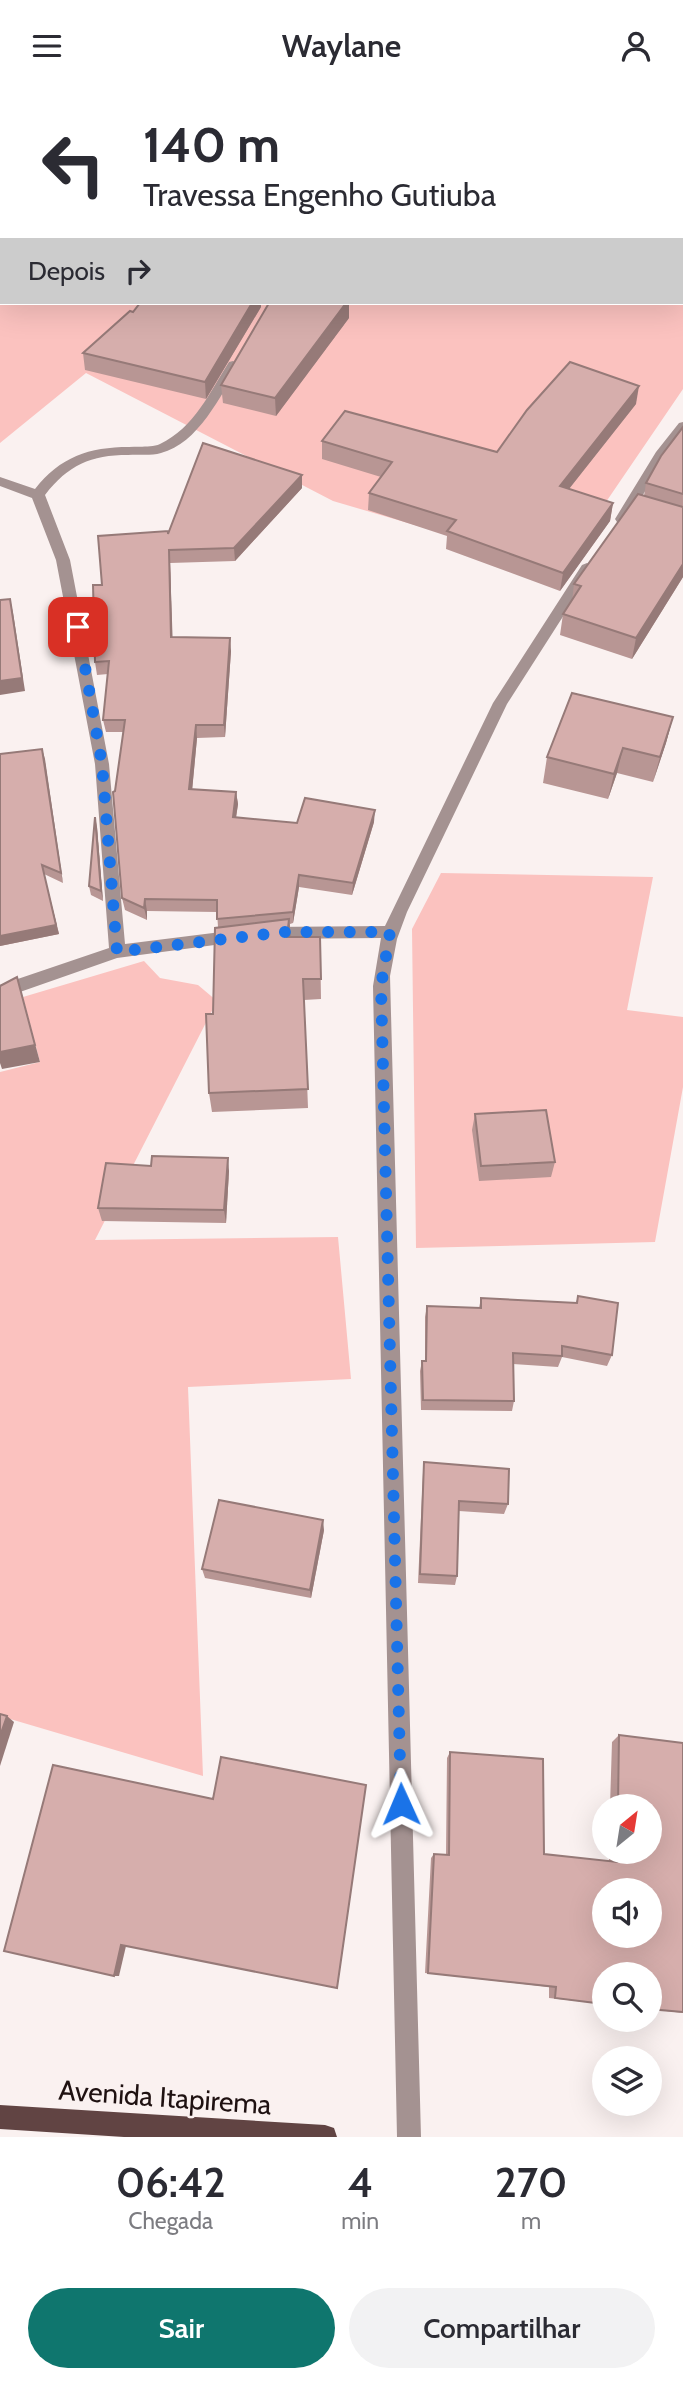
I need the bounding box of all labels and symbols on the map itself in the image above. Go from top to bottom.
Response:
pin [48,597,108,657]
position arrow [364,1767,438,1841]
north arrow [592,1794,662,1864]
street label: Avenida Itapirema [58,2073,273,2121]

